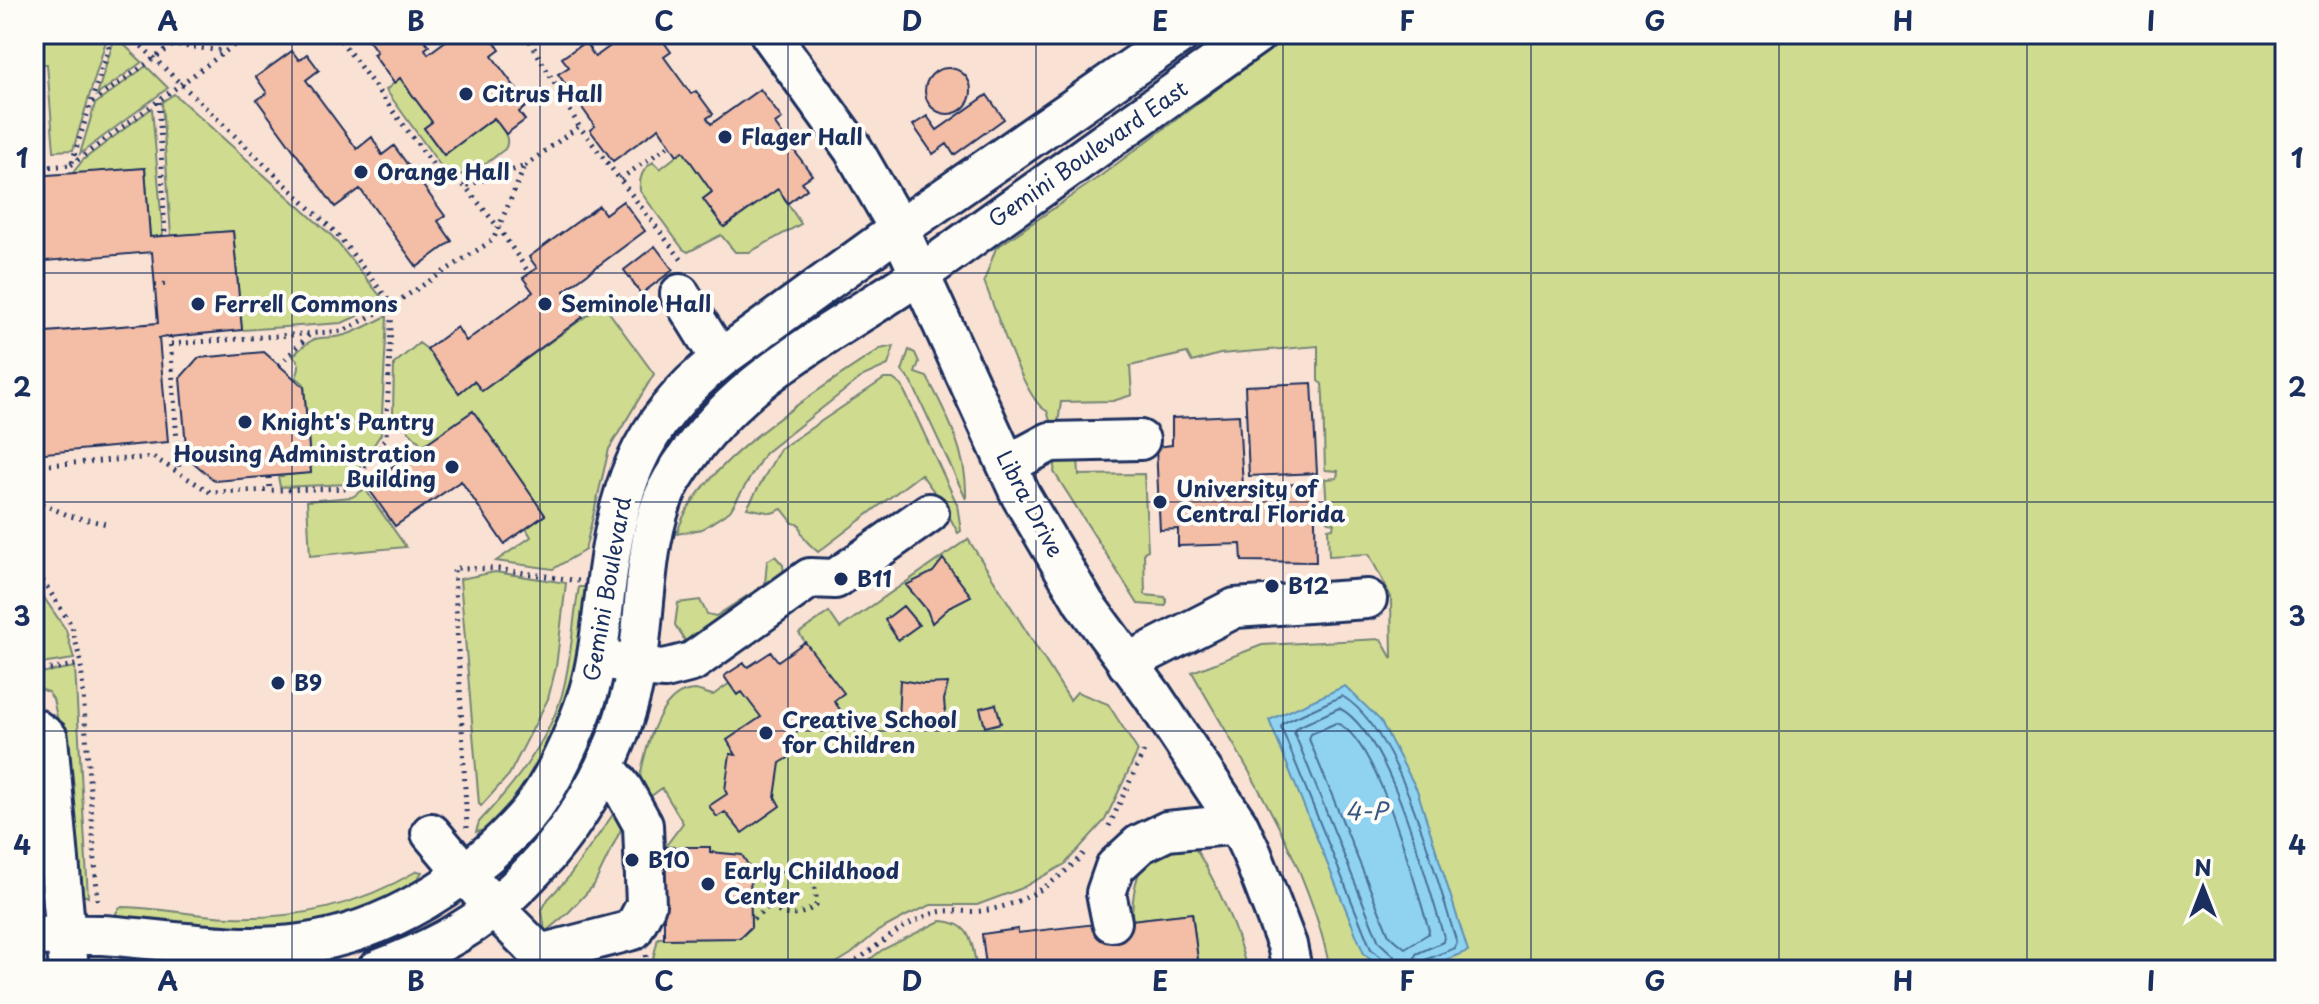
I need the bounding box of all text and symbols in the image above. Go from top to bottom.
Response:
text: A [158,1,178,40]
text: B [407,1,425,40]
text: C [654,1,674,40]
text: D [902,1,922,40]
text: E [1152,1,1168,40]
text: F [1399,1,1415,40]
text: G [1644,1,1666,40]
text: H [1893,1,1913,40]
text: I [2147,1,2155,40]
street label: Gemini Boulevard East [981,71,1194,234]
place label: Citrus Hall [482,76,603,109]
marker: Citrus Hall [457,85,475,103]
place label: Flager Hall [741,119,863,152]
marker: Flager Hall [716,128,734,146]
text: 1 [16,138,28,177]
text: 1 [2291,138,2303,177]
place label: Orange Hall [377,154,509,187]
marker: Orange Hall [352,163,370,181]
place label: Ferrell Commons [214,286,398,319]
place label: Seminole Hall [561,286,711,319]
marker: Ferrell Commons [189,295,207,313]
marker: Seminole Hall [536,295,554,313]
text: 2 [13,367,31,406]
text: 2 [2288,367,2306,406]
place label: Knight's Pantry [261,404,434,437]
marker: Knight's Pantry [236,413,254,431]
place label: Housing Administration Building [173,436,436,494]
street label: Libra Drive [989,444,1073,563]
marker: Housing Administration Building [443,458,461,476]
place label: University of Central Florida [1176,471,1346,529]
marker: University of Central Florida [1151,493,1169,511]
street label: Gemini Boulevard [573,494,638,683]
place label: B11 [857,561,892,594]
place label: B12 [1288,568,1329,601]
marker: B11 [832,570,850,588]
marker: B12 [1263,577,1281,595]
text: 3 [13,596,31,635]
text: 3 [2288,596,2306,635]
place label: B9 [294,665,322,698]
marker: B9 [269,674,287,692]
place label: Creative School for Children [782,702,957,760]
marker: Creative School for Children [757,724,775,742]
water label: 4-P [1345,792,1390,828]
text: 4 [13,825,31,864]
text: 4 [2288,825,2306,864]
place label: B10 [648,842,690,875]
north arrow [2163,848,2243,928]
text: N [2194,850,2212,883]
marker: B10 [623,851,641,869]
place label: Early Childhood Center [724,853,899,911]
marker: Early Childhood Center [699,875,717,893]
text: A [158,961,178,1000]
text: B [407,961,425,1000]
text: C [654,961,674,1000]
text: D [902,961,922,1000]
text: E [1152,961,1168,1000]
text: F [1399,961,1415,1000]
text: G [1644,961,1666,1000]
text: H [1893,961,1913,1000]
text: I [2147,961,2155,1000]

